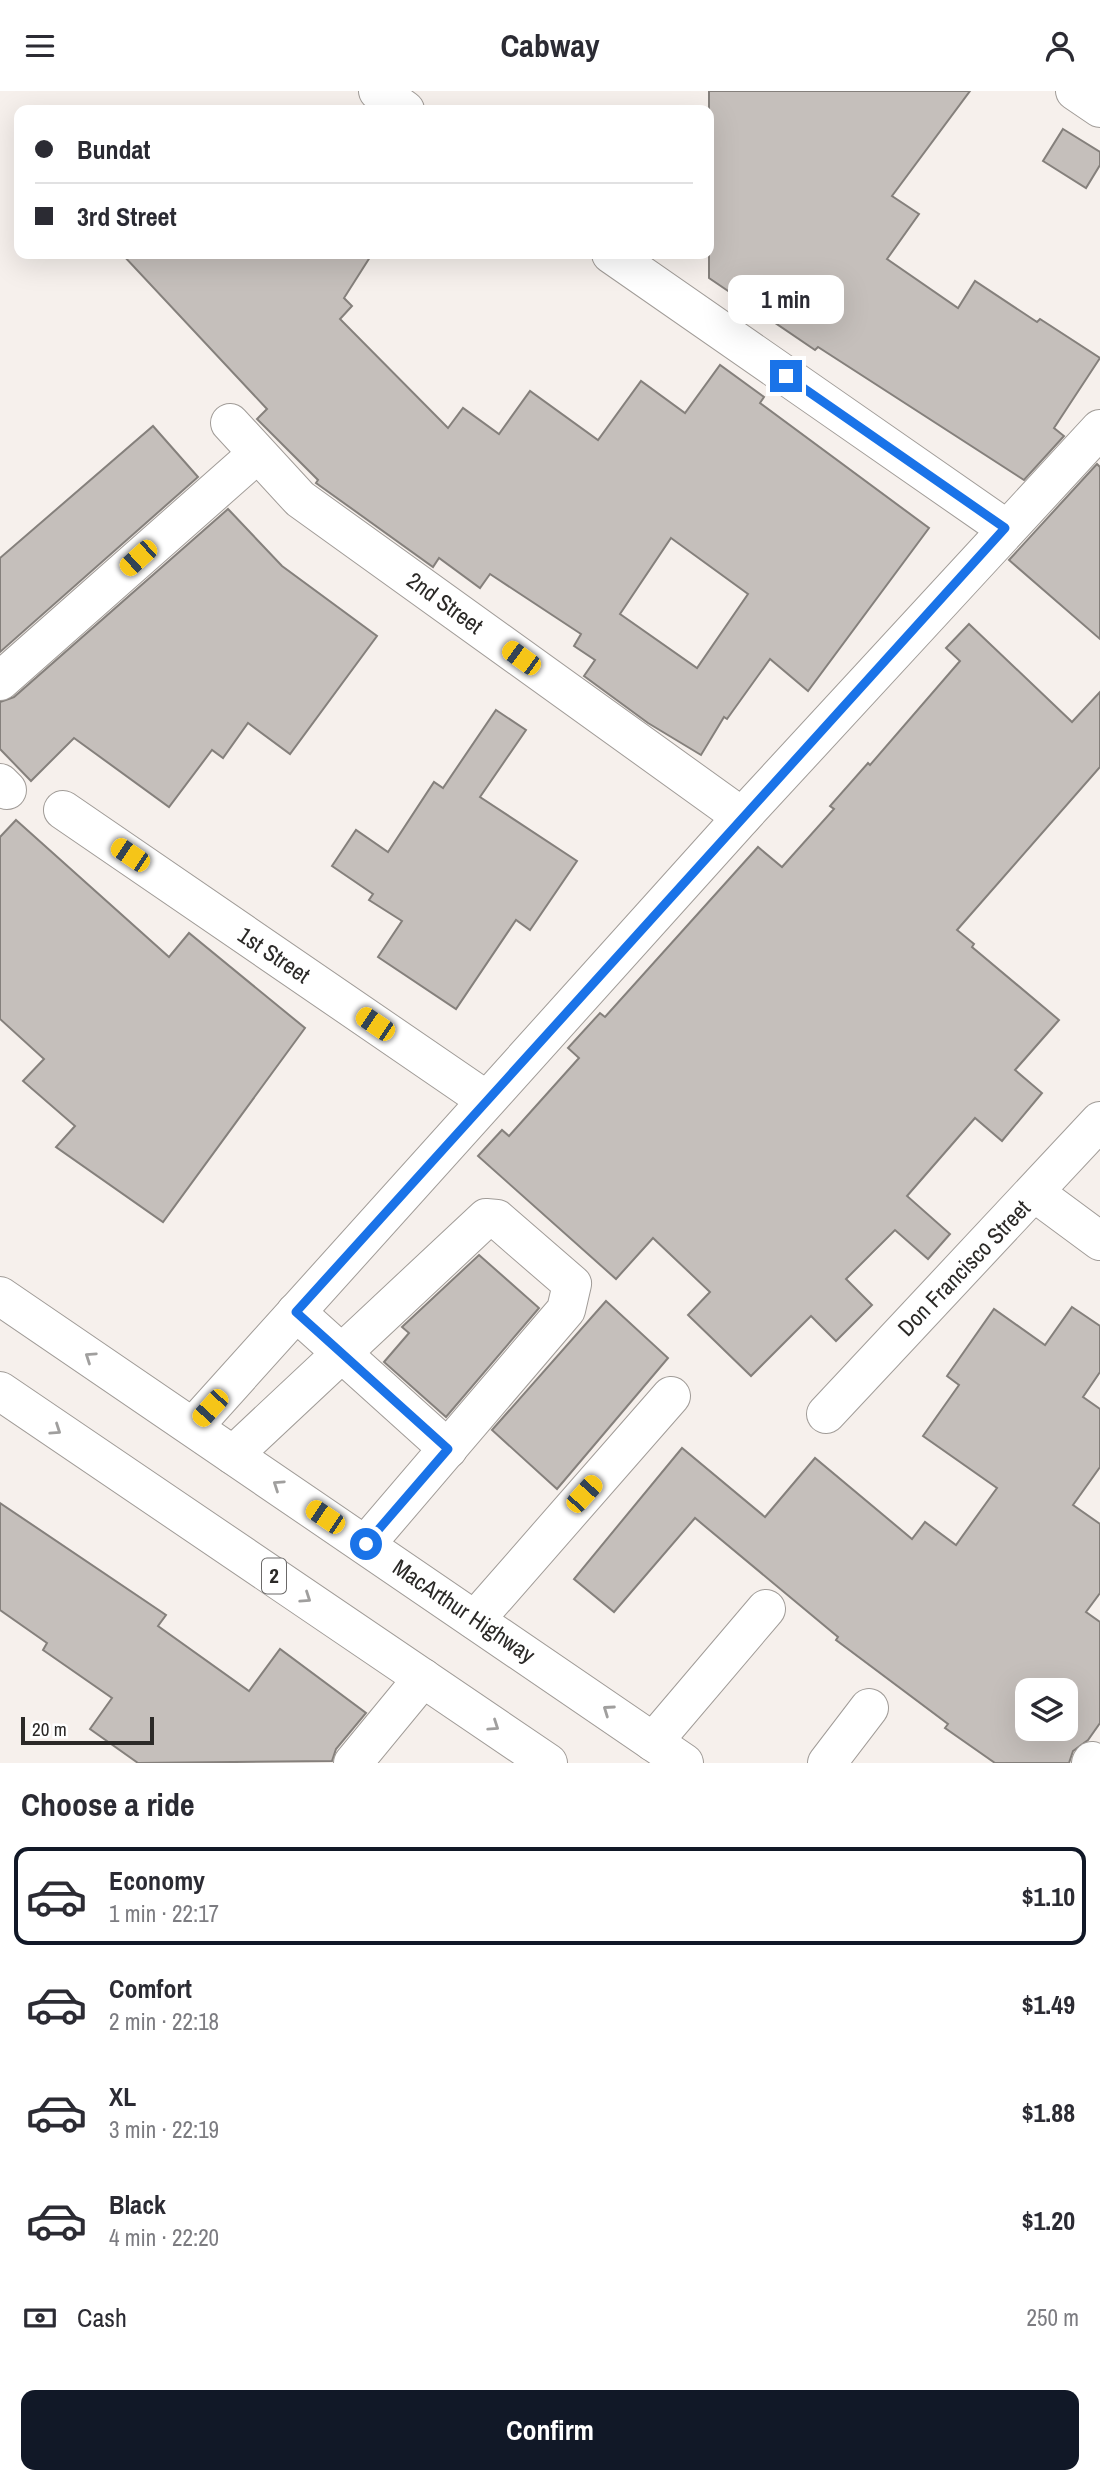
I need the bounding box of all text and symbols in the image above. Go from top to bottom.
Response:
text: Cabway [500,24,600,67]
icon: menu [21,27,59,65]
icon: person [1041,27,1079,65]
text: Bundat [77,132,150,167]
text: 3rd Street [77,199,177,234]
callout: 1 min [728,275,844,323]
text: 1 min [761,284,811,315]
route end [770,360,802,392]
car [116,536,161,580]
street label: 2nd Street [401,564,490,641]
car [498,637,545,679]
car [107,835,154,875]
street label: 1st Street [232,919,316,990]
car [352,1004,399,1044]
street label: Don Francisco Street [891,1193,1037,1343]
one-way arrow [85,1353,98,1365]
car [189,1385,232,1431]
one-way arrow [48,1422,61,1434]
car [563,1471,606,1517]
one-way arrow [273,1481,286,1493]
car [302,1497,349,1537]
route start [350,1528,382,1560]
street label: MacArthur Highway [387,1551,542,1670]
road number: 2 [262,1559,286,1593]
one-way arrow [298,1590,311,1602]
map controls [1015,1678,1078,1741]
button: layers [1015,1678,1078,1741]
one-way arrow [603,1706,616,1718]
scale bar [21,1714,154,1746]
text: 20 m [32,1716,67,1742]
one-way arrow [486,1718,499,1730]
text: Choose a ride [21,1783,195,1826]
text: Economy [109,1863,205,1898]
icon: car [25,1865,88,1928]
text: $1.10 [1022,1879,1075,1914]
text: 1 min · 22:17 [109,1898,219,1929]
text: Comfort [109,1971,192,2006]
icon: car [25,1973,88,2036]
text: $1.49 [1022,1987,1075,2022]
text: 2 min · 22:18 [109,2006,219,2037]
text: XL [109,2079,136,2114]
icon: car [25,2081,88,2144]
text: $1.88 [1022,2095,1075,2130]
text: 3 min · 22:19 [109,2114,219,2145]
text: Black [109,2187,166,2222]
icon: car [25,2189,88,2252]
text: $1.20 [1022,2203,1075,2238]
text: 4 min · 22:20 [109,2222,219,2253]
icon: cash [21,2299,59,2337]
text: Cash [77,2300,127,2335]
text: 250 m [1027,2302,1079,2333]
button: Confirm [21,2390,1079,2470]

